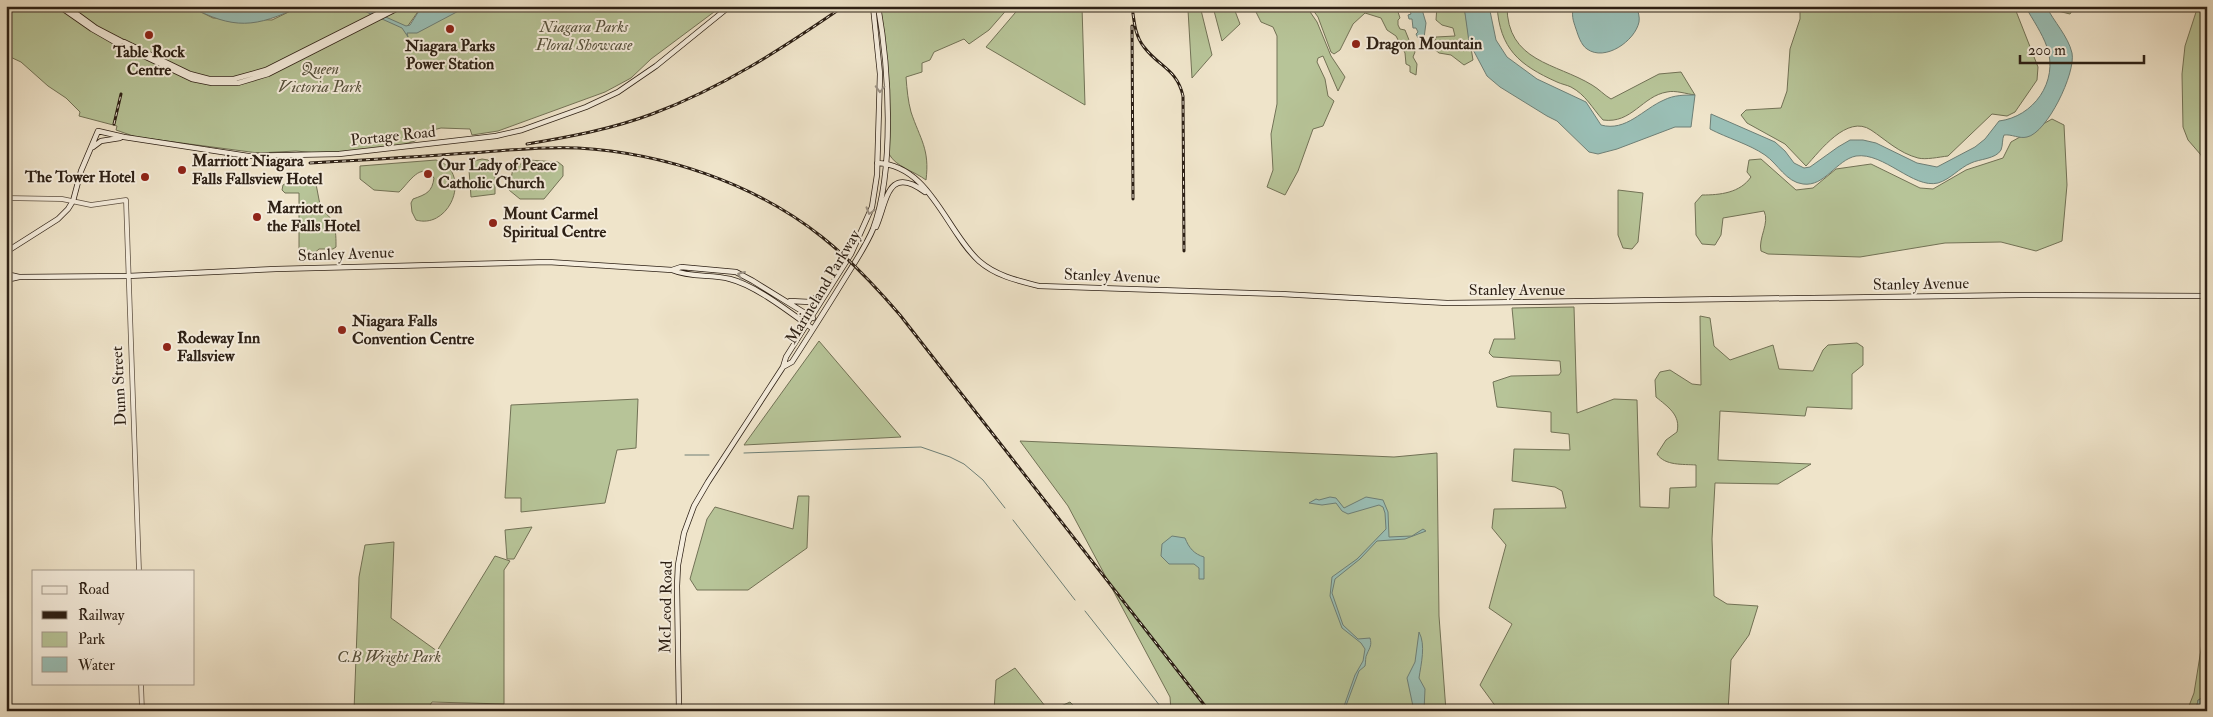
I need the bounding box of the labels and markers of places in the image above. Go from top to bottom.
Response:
marker: Niagara Parks Power Station [444,23,456,35]
marker: Table Rock Centre [143,29,155,41]
place label: Dragon Mountain [1366,34,1483,55]
place label: Niagara Parks Power Station [404,36,495,74]
marker: Dragon Mountain [1350,38,1362,50]
place label: Table Rock Centre [112,42,185,80]
place label: Marriott Niagara Falls Fallsview Hotel [191,151,324,189]
place label: Our Lady of Peace Catholic Church [438,155,557,193]
marker: Marriott Niagara Falls Fallsview Hotel [176,164,188,176]
place label: The Tower Hotel [24,167,136,187]
marker: Our Lady of Peace Catholic Church [422,168,434,180]
marker: The Tower Hotel [139,171,151,183]
place label: Marriott on the Falls Hotel [266,198,361,236]
place label: Mount Carmel Spiritual Centre [502,204,606,243]
marker: Marriott on the Falls Hotel [251,211,263,223]
marker: Mount Carmel Spiritual Centre [487,217,499,229]
place label: Niagara Falls Convention Centre [351,311,474,349]
marker: Niagara Falls Convention Centre [336,324,348,336]
place label: Rodeway Inn Fallsview [177,328,261,366]
marker: Rodeway Inn Fallsview [161,341,173,353]

